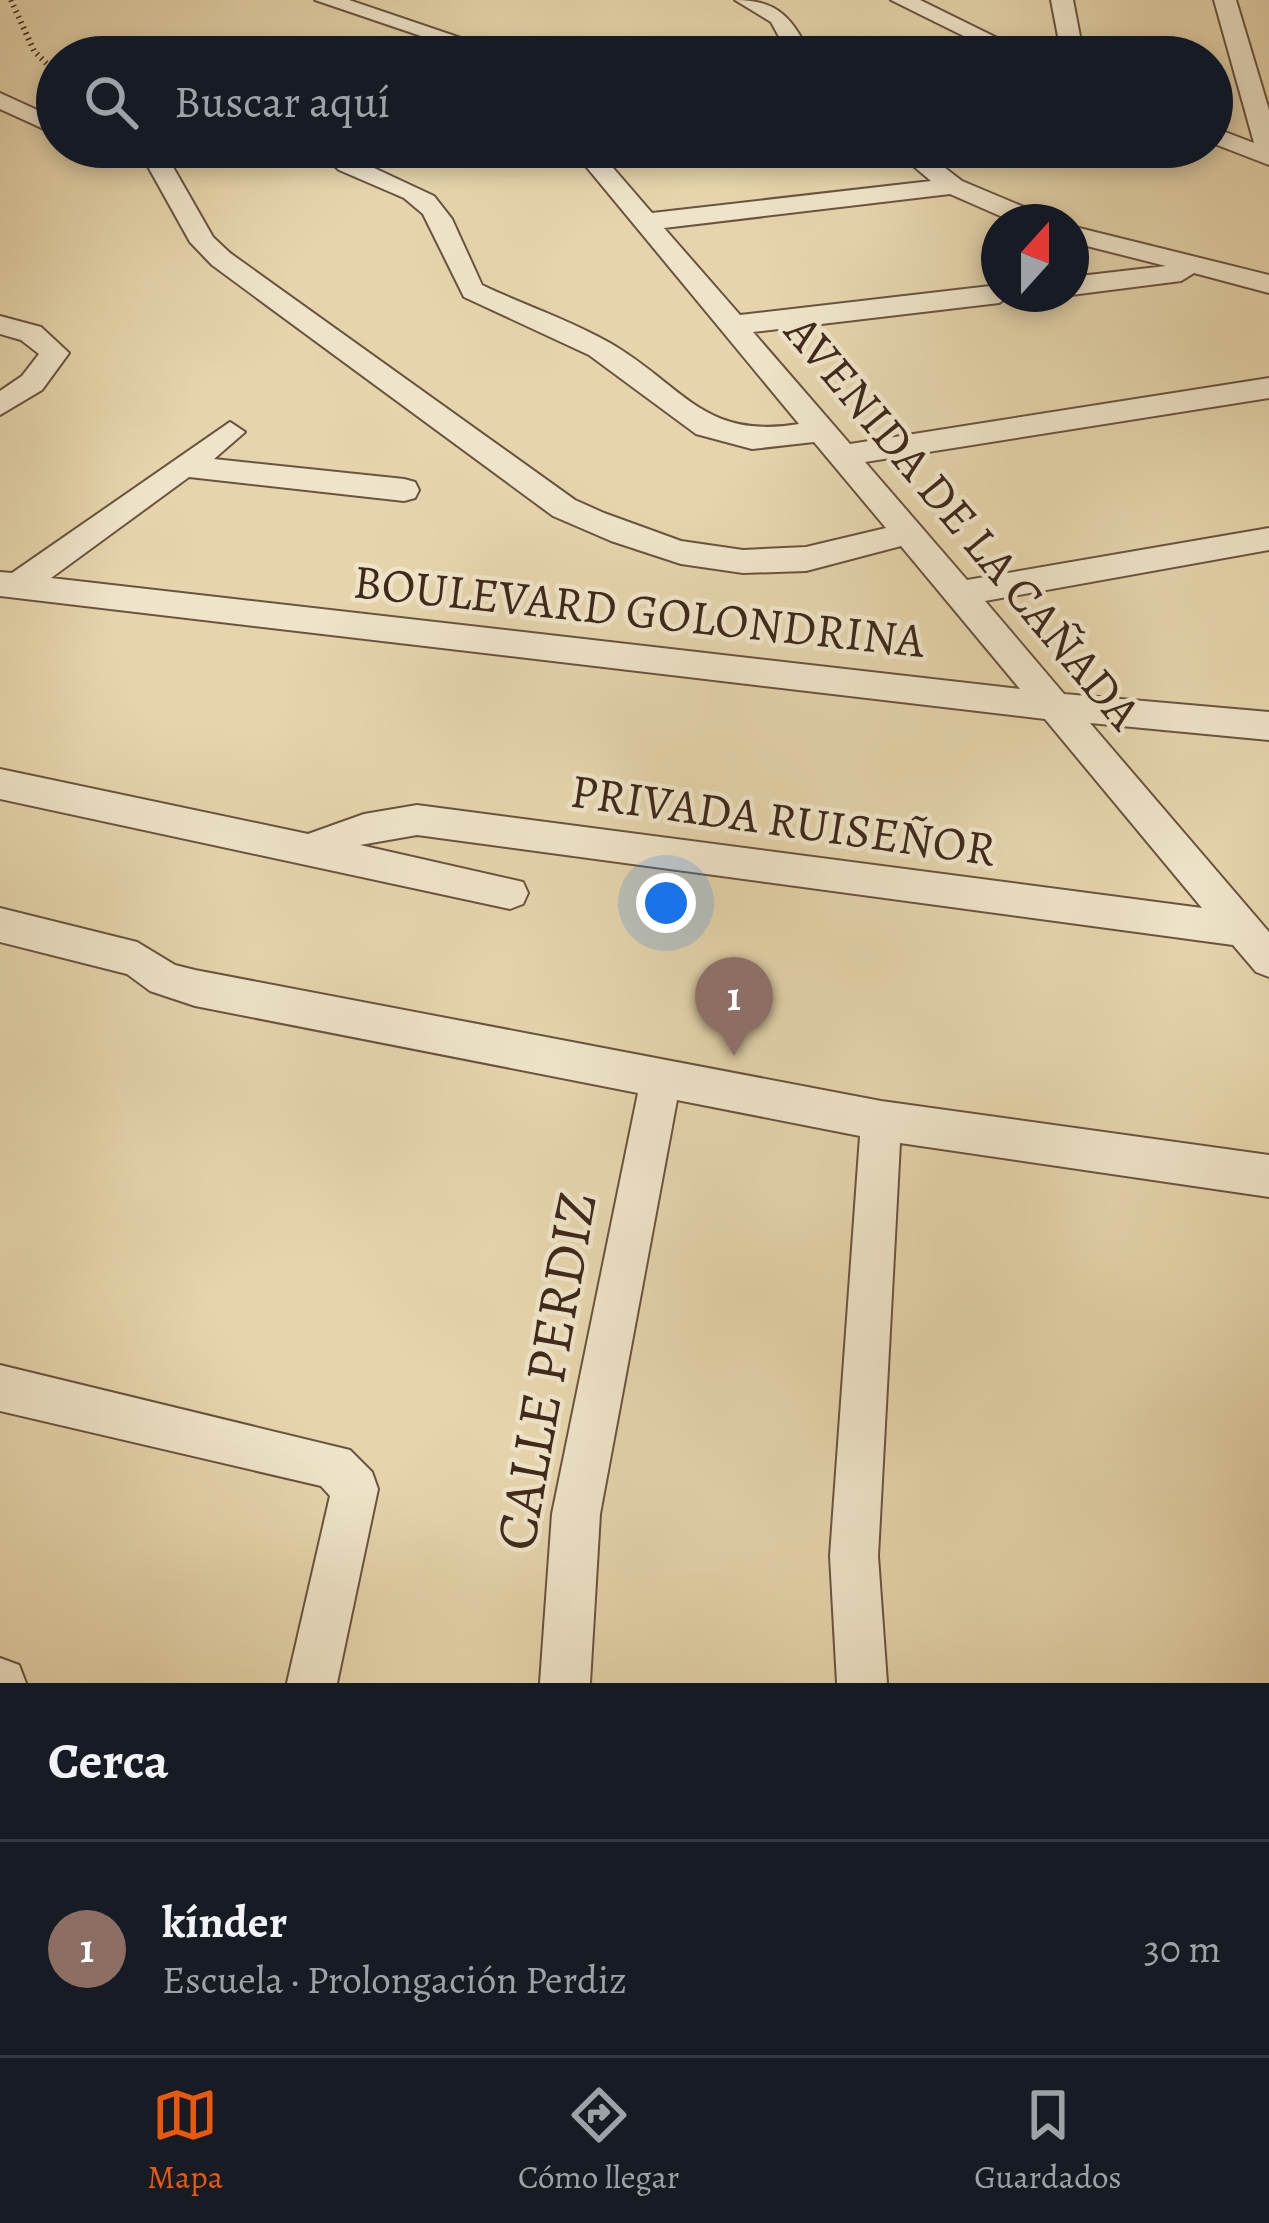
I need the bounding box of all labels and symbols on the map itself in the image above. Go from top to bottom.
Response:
north arrow [981,204,1089,312]
street label: AVENIDA DE LA CAÑADA [769,300,1157,744]
street label: BOULEVARD GOLONDRINA [350,548,929,674]
street label: PRIVADA RUISEÑOR [566,758,1000,882]
your location [636,873,696,933]
pin: 1 [695,957,773,1056]
street label: CALLE PERDIZ [476,1186,616,1556]

